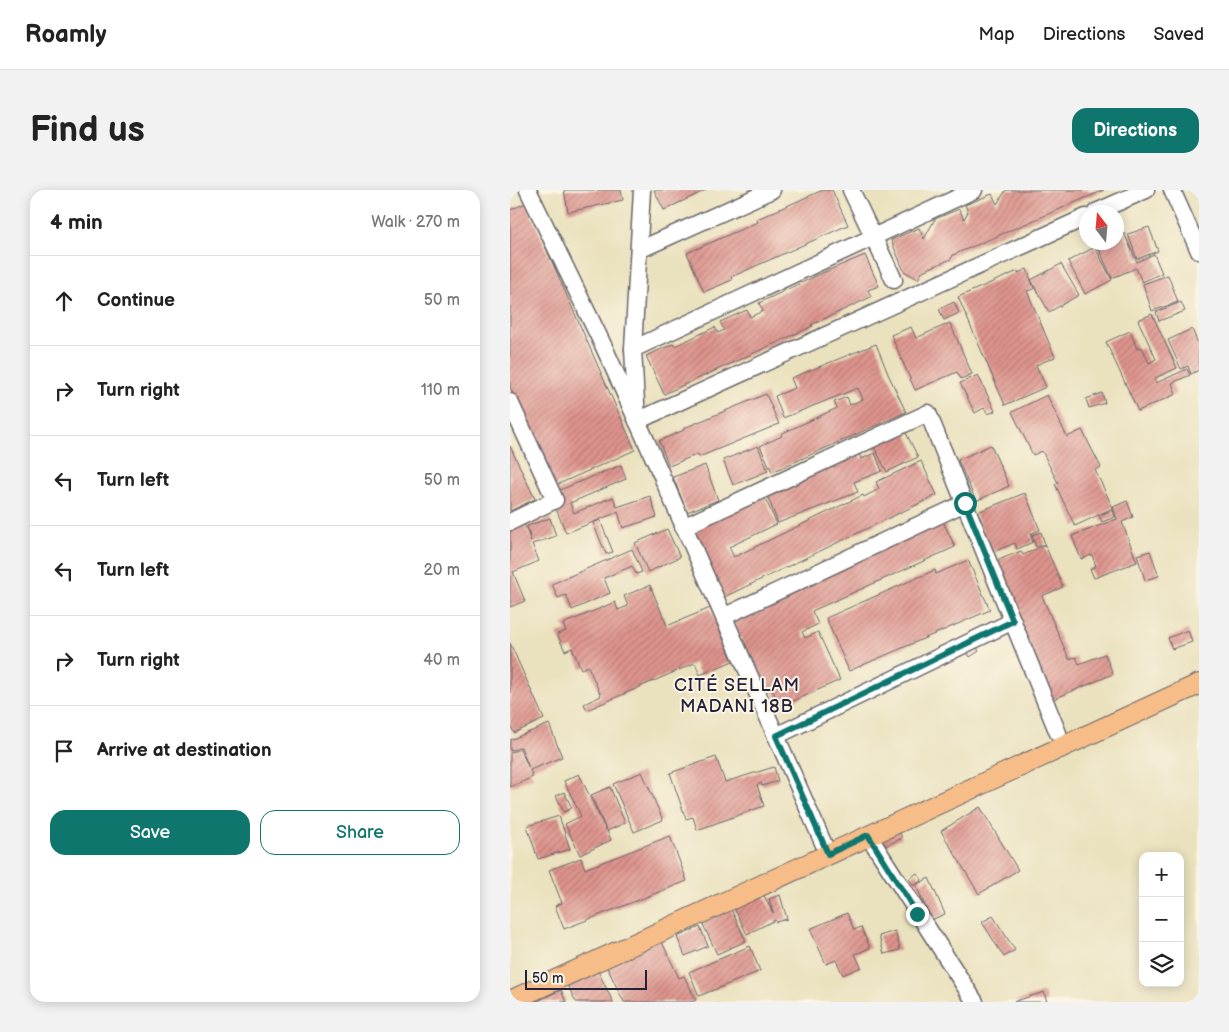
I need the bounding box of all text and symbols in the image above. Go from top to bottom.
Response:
text: Roamly [25,20,106,49]
text: Map [979,24,1015,45]
text: Directions [1043,24,1125,45]
text: Saved [1153,24,1204,45]
button: Directions [1072,108,1199,153]
text: Find us [30,109,145,152]
north arrow [1079,205,1124,250]
text: 4 min [50,210,103,235]
text: Walk · 270 m [371,213,460,232]
icon: ahead [50,287,78,315]
text: Continue [97,289,175,312]
text: 50 m [424,291,460,310]
icon: right [50,377,78,405]
text: Turn right [97,379,180,402]
text: 110 m [421,381,460,400]
icon: left [50,467,78,495]
text: Turn left [97,469,169,492]
text: 50 m [424,471,460,490]
route start [954,492,977,515]
icon: left [50,557,78,585]
text: Turn left [97,559,169,582]
text: 20 m [424,561,460,580]
icon: right [50,647,78,675]
text: Turn right [97,649,180,672]
text: 40 m [423,651,460,670]
district label: CITÉ SELLAM MADANI 18B [674,673,800,717]
icon: arrive [50,737,78,765]
text: Arrive at destination [97,739,272,762]
button: Save [50,810,250,855]
button: Share [260,810,460,855]
map controls [1139,852,1184,987]
button: + [1139,852,1184,897]
button: − [1139,897,1184,942]
route end [906,903,929,926]
button: layers [1139,942,1184,987]
scale bar [525,967,648,990]
text: 50 m [532,970,564,987]

